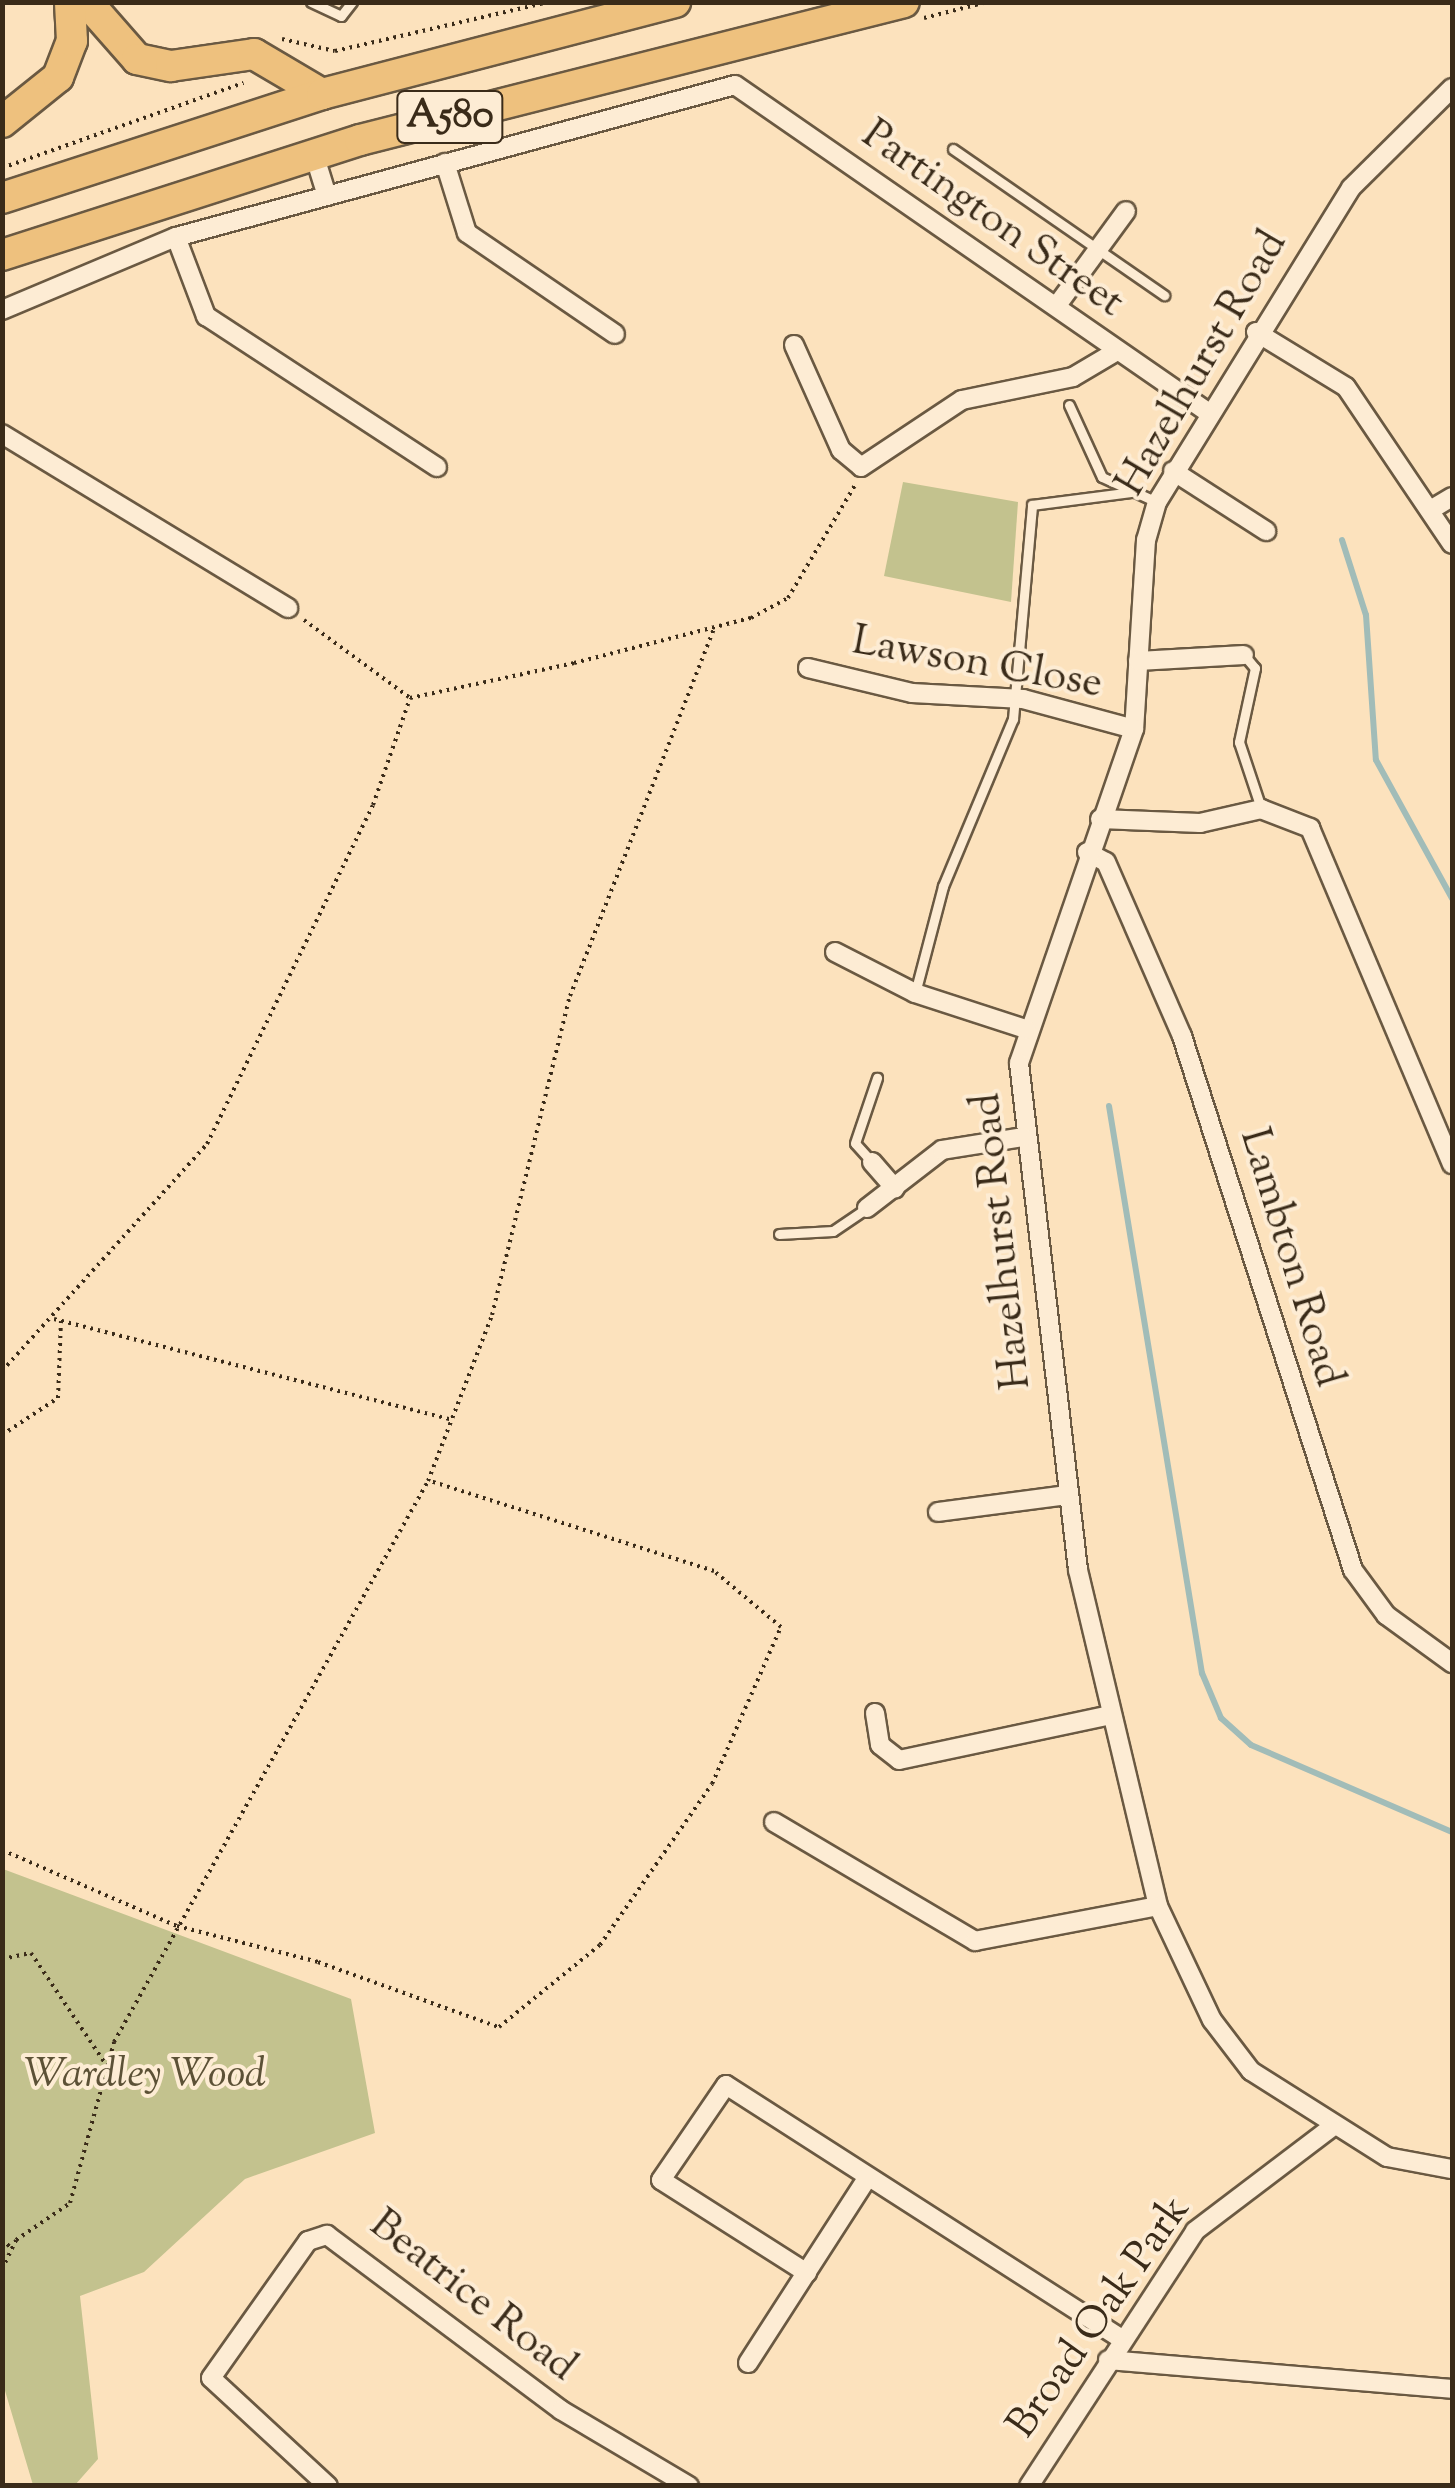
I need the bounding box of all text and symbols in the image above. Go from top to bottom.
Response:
road number: A580 [395,82,505,152]
street label: Partington Street [851,111,1133,329]
street label: Hazelhurst Road [1107,222,1299,506]
street label: Lawson Close [848,617,1106,711]
street label: Hazelhurst Road [962,1090,1044,1392]
street label: Lambton Road [1227,1123,1353,1393]
park label: Wardley Wood [24,2051,266,2101]
street label: Broad Oak Park [998,2187,1202,2449]
street label: Beatrice Road [358,2201,586,2393]

